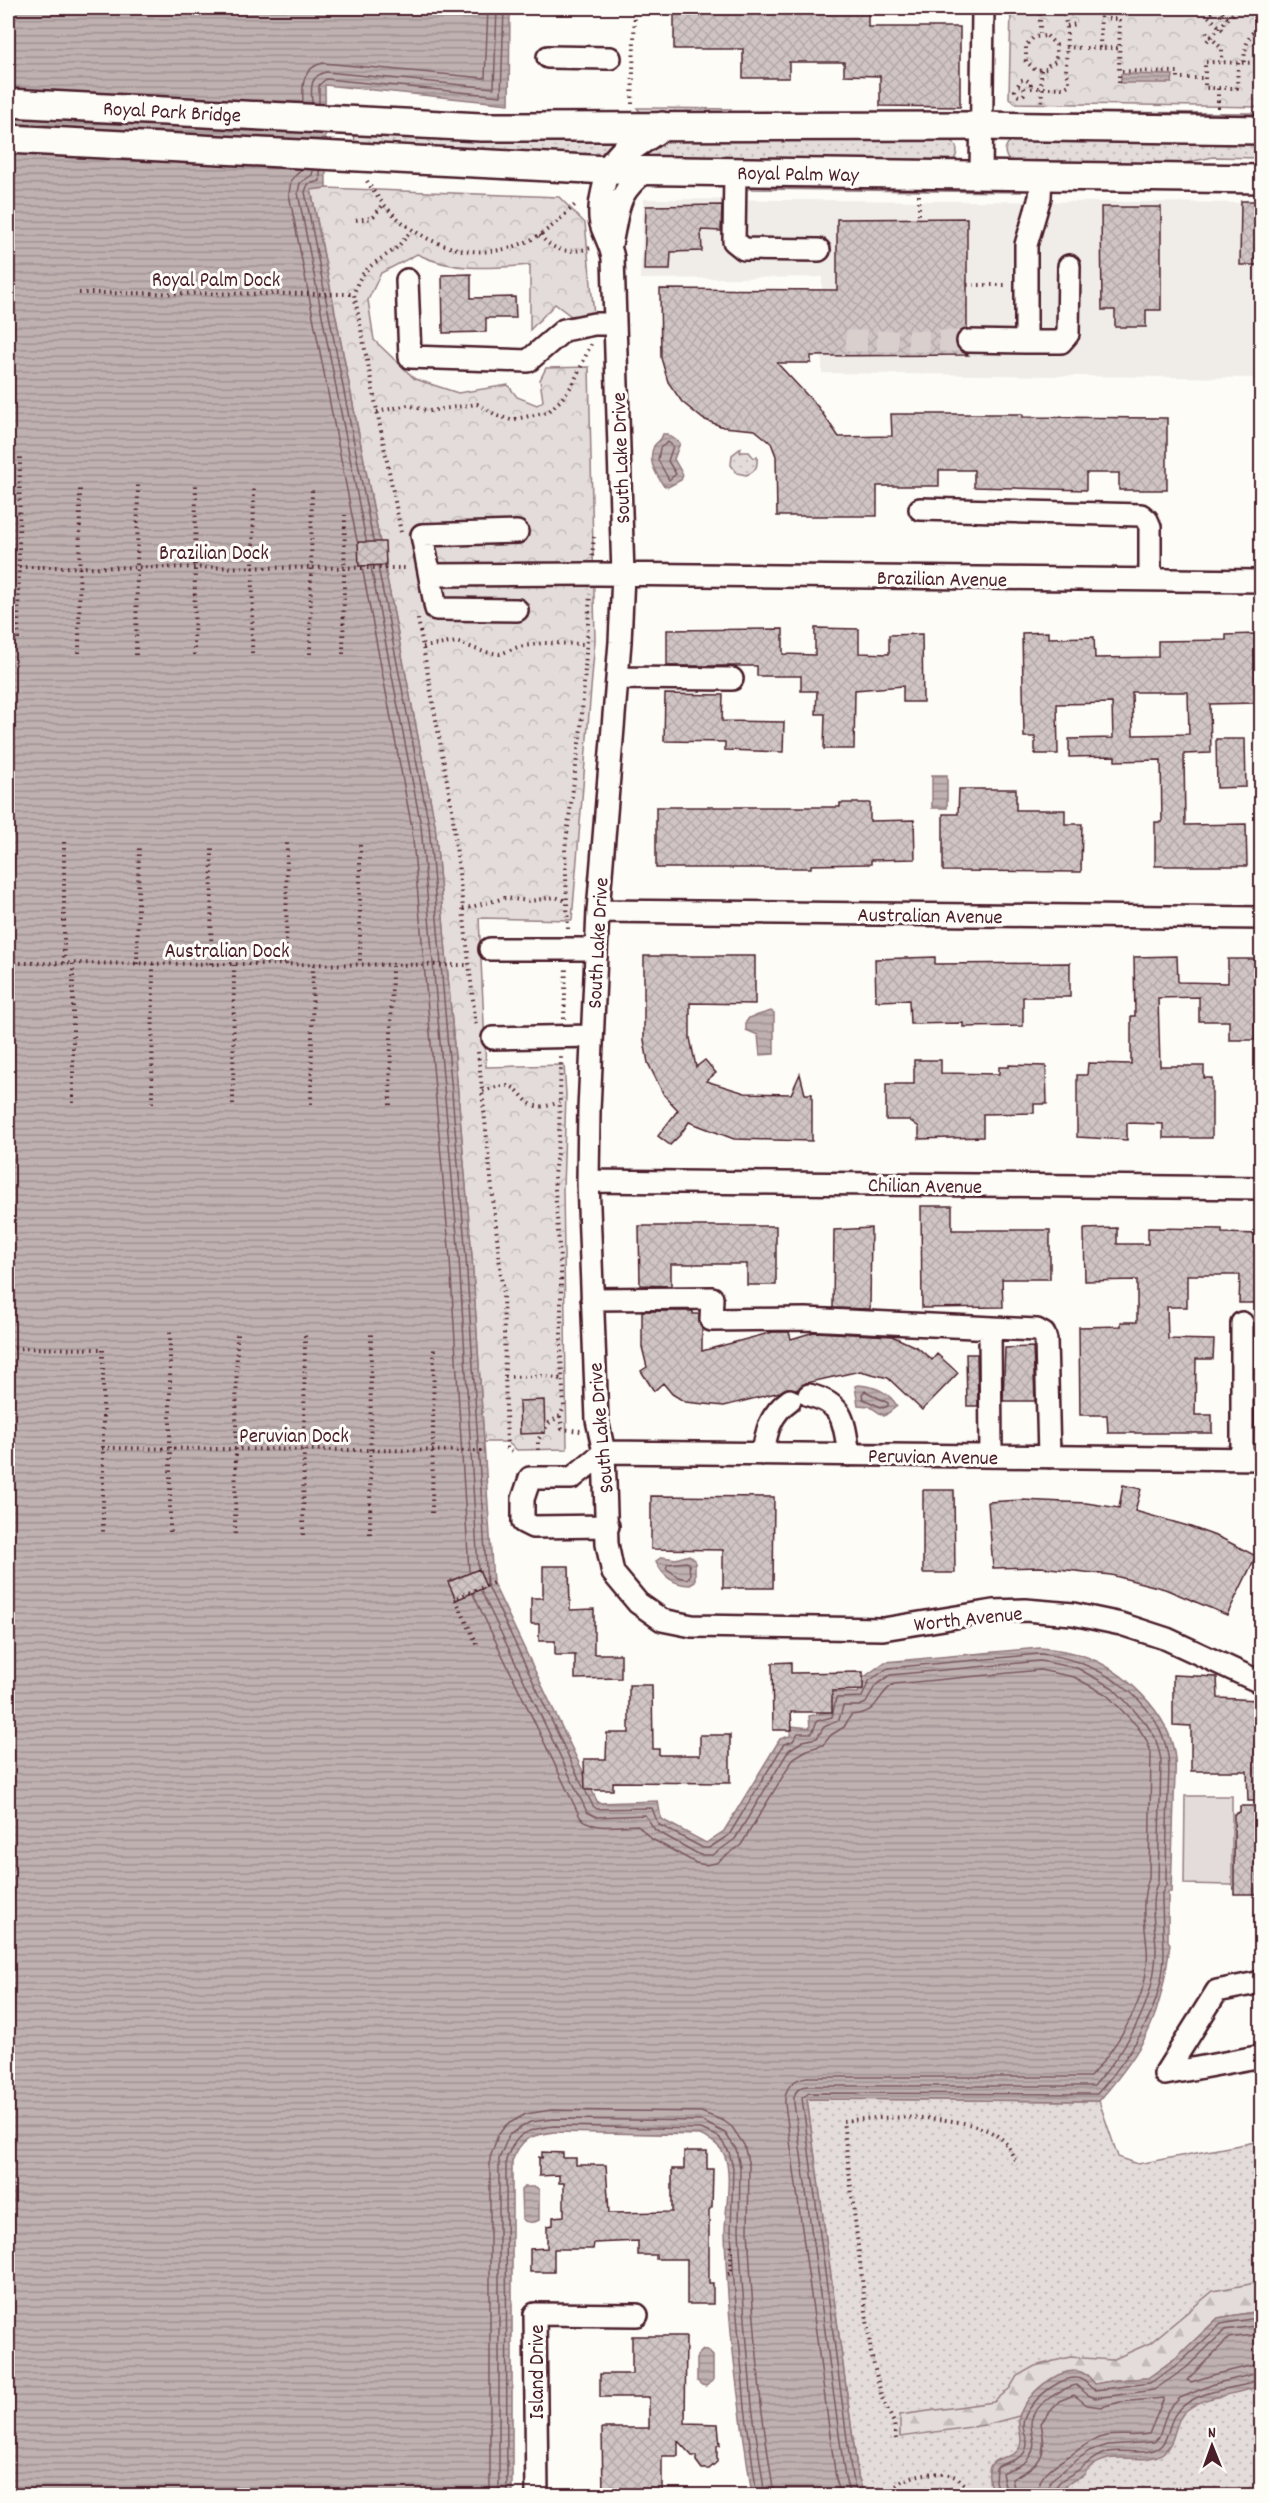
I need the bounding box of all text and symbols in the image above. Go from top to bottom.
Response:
street label: Royal Park Bridge [102,95,242,133]
street label: Royal Palm Way [737,160,860,192]
street label: Royal Palm Dock [152,267,280,297]
street label: South Lake Drive [606,392,640,524]
street label: Brazilian Dock [159,540,269,570]
street label: Brazilian Avenue [877,565,1007,597]
street label: South Lake Drive [582,877,618,1010]
street label: Australian Avenue [857,902,1003,934]
street label: Australian Dock [164,938,290,968]
street label: Chilian Avenue [867,1172,982,1204]
street label: South Lake Drive [582,1361,624,1494]
street label: Peruvian Dock [239,1423,349,1453]
street label: Peruvian Avenue [868,1443,998,1475]
street label: Worth Avenue [913,1600,1024,1642]
street label: Island Drive [524,2324,554,2420]
north arrow [1182,2416,1242,2476]
text: N [1208,2422,1216,2445]

